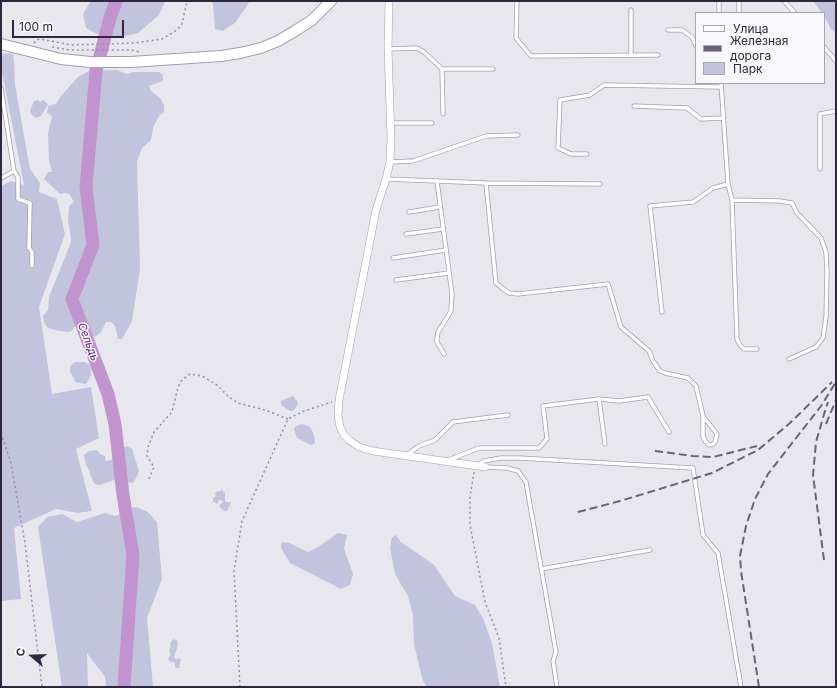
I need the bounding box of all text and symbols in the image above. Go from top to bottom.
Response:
scale bar [14,12,126,38]
legend [695,12,825,84]
text: 100 m [19,19,53,34]
text: Улица [733,21,768,36]
text: Железная дорога [730,33,788,63]
text: Парк [733,61,763,76]
water label: Сельдь [75,321,101,363]
north arrow [12,636,52,676]
text: С [13,646,29,658]

